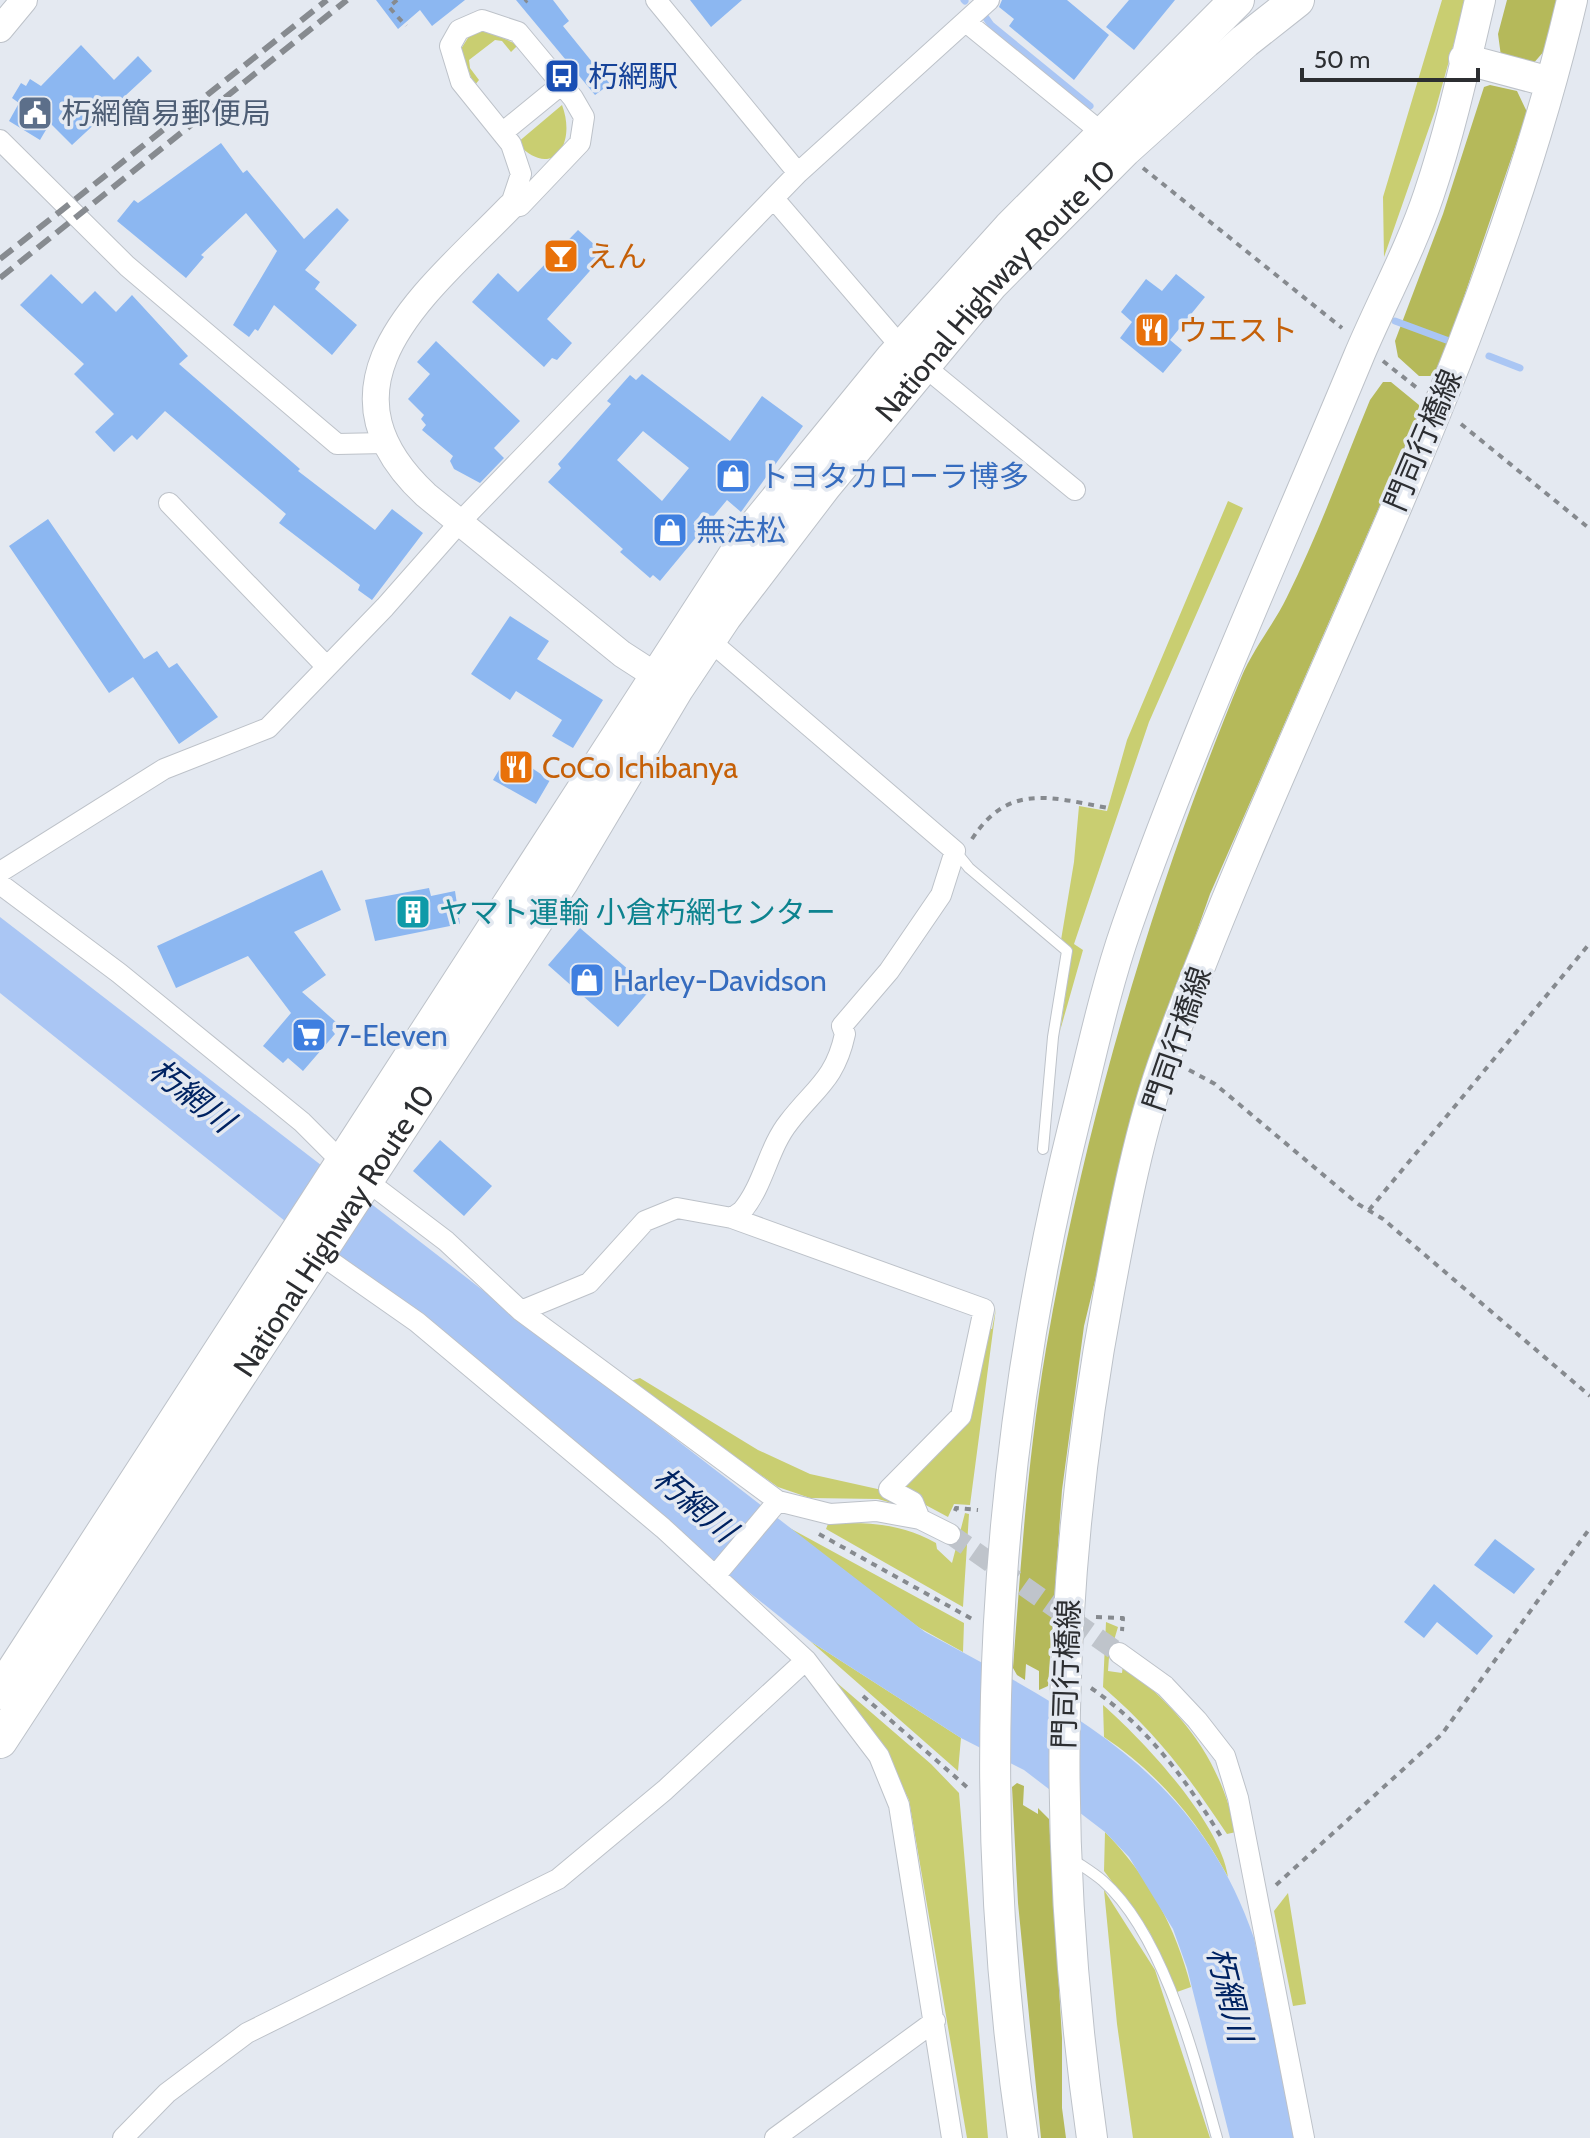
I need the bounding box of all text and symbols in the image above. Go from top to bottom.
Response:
scale bar [1302,32,1478,82]
text: 50 m [1314,45,1370,74]
bus stop icon: 朽網駅 [543,57,581,95]
place label: 朽網駅 [588,58,678,95]
public building icon: 朽網簡易郵便局 [16,94,54,132]
place label: 朽網簡易郵便局 [61,95,271,132]
street label: National Highway Route 10 [867,151,1123,429]
bar icon: えん [542,237,580,275]
place label: えん [587,238,647,275]
restaurant icon: ウエスト [1133,311,1171,349]
place label: ウエスト [1178,312,1298,349]
street label: 門司行橋線 [1377,364,1469,516]
shop icon: トヨタカローラ博多 [714,457,752,495]
place label: トヨタカローラ博多 [759,458,1029,495]
shop icon: 無法松 [651,511,689,549]
place label: 無法松 [696,512,786,549]
restaurant icon: CoCo Ichibanya [497,748,535,786]
place label: CoCo Ichibanya [542,749,738,786]
building icon: ヤマト運輸 小倉朽網センター [394,893,432,931]
place label: ヤマト運輸 小倉朽網センター [439,894,836,931]
shop icon: Harley-Davidson [568,961,606,999]
place label: Harley-Davidson [613,962,827,999]
street label: 門司行橋線 [1135,962,1219,1116]
supermarket icon: 7-Eleven [290,1016,328,1054]
place label: 7-Eleven [335,1017,448,1054]
water label: 朽網川 [142,1050,244,1142]
street label: National Highway Route 10 [225,1077,442,1383]
water label: 朽網川 [646,1458,747,1552]
street label: 門司行橋線 [1045,1598,1087,1750]
water label: 朽網川 [1199,1943,1261,2048]

